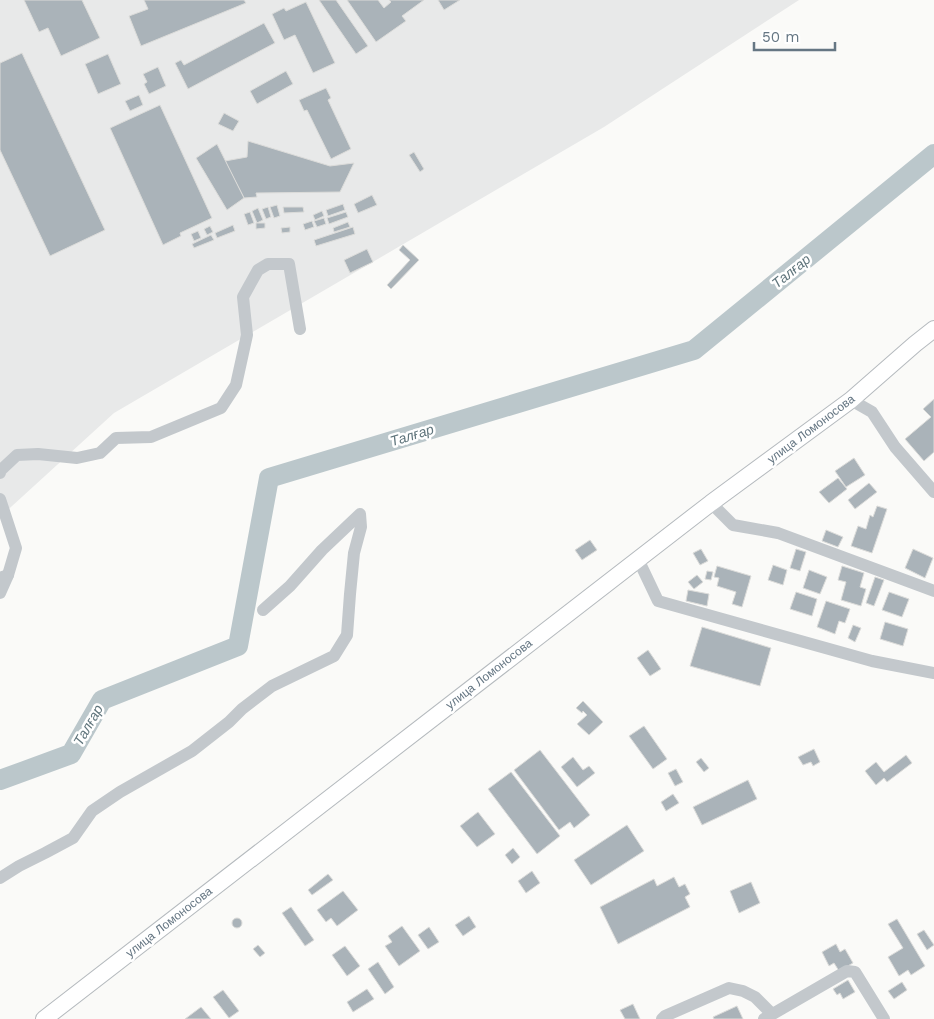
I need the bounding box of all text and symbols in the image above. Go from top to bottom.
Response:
scale bar [754,20,835,52]
text: 50 m [762,28,799,46]
water label: Талғар [769,251,814,291]
street label: улица Ломоносова [765,391,858,466]
water label: Талғар [388,421,436,449]
street label: улица Ломоносова [443,636,535,712]
water label: Талғар [70,701,106,748]
street label: улица Ломоносова [123,884,215,960]

